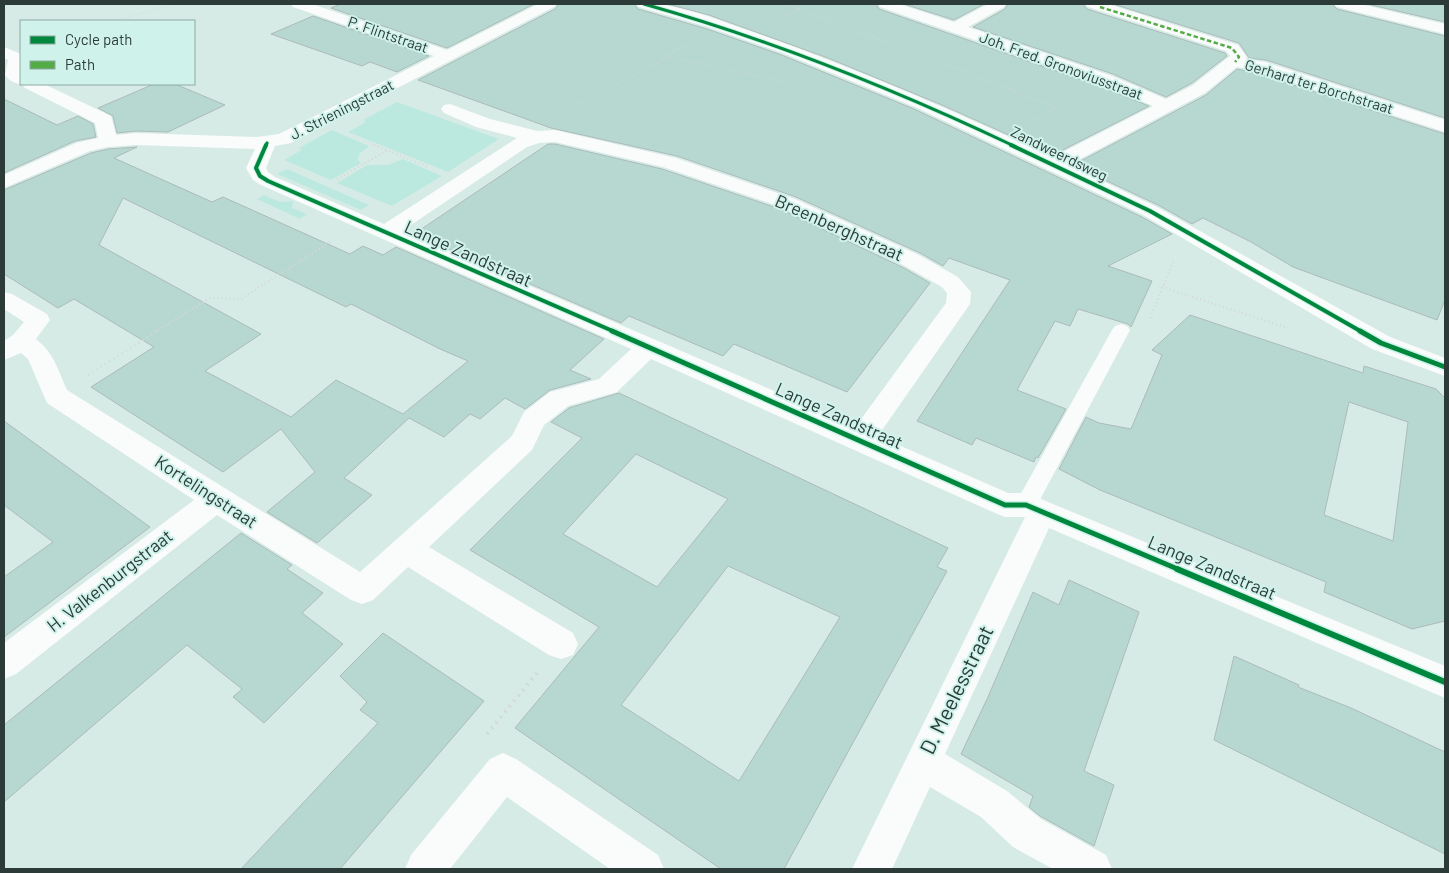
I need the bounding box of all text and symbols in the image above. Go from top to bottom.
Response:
street label: P. Flintstraat [346,12,431,56]
legend [20,20,195,85]
street label: Joh. Fred. Gronoviusstraat [977,27,1145,103]
text: Cycle path [65,30,132,48]
text: Path [65,55,95,73]
street label: Gerhard ter Borchstraat [1243,55,1396,117]
street label: J. Strieningstraat [287,75,396,143]
street label: Zandweerdsweg [1008,122,1111,184]
street label: Breenberghstraat [772,189,907,265]
street label: Lange Zandstraat [401,215,535,291]
street label: Lange Zandstraat [772,377,906,453]
street label: Kortelingstraat [151,450,262,532]
street label: H. Valkenburgstraat [42,524,177,636]
street label: Lange Zandstraat [1145,530,1280,604]
street label: D. Meelesstraat [914,621,998,758]

